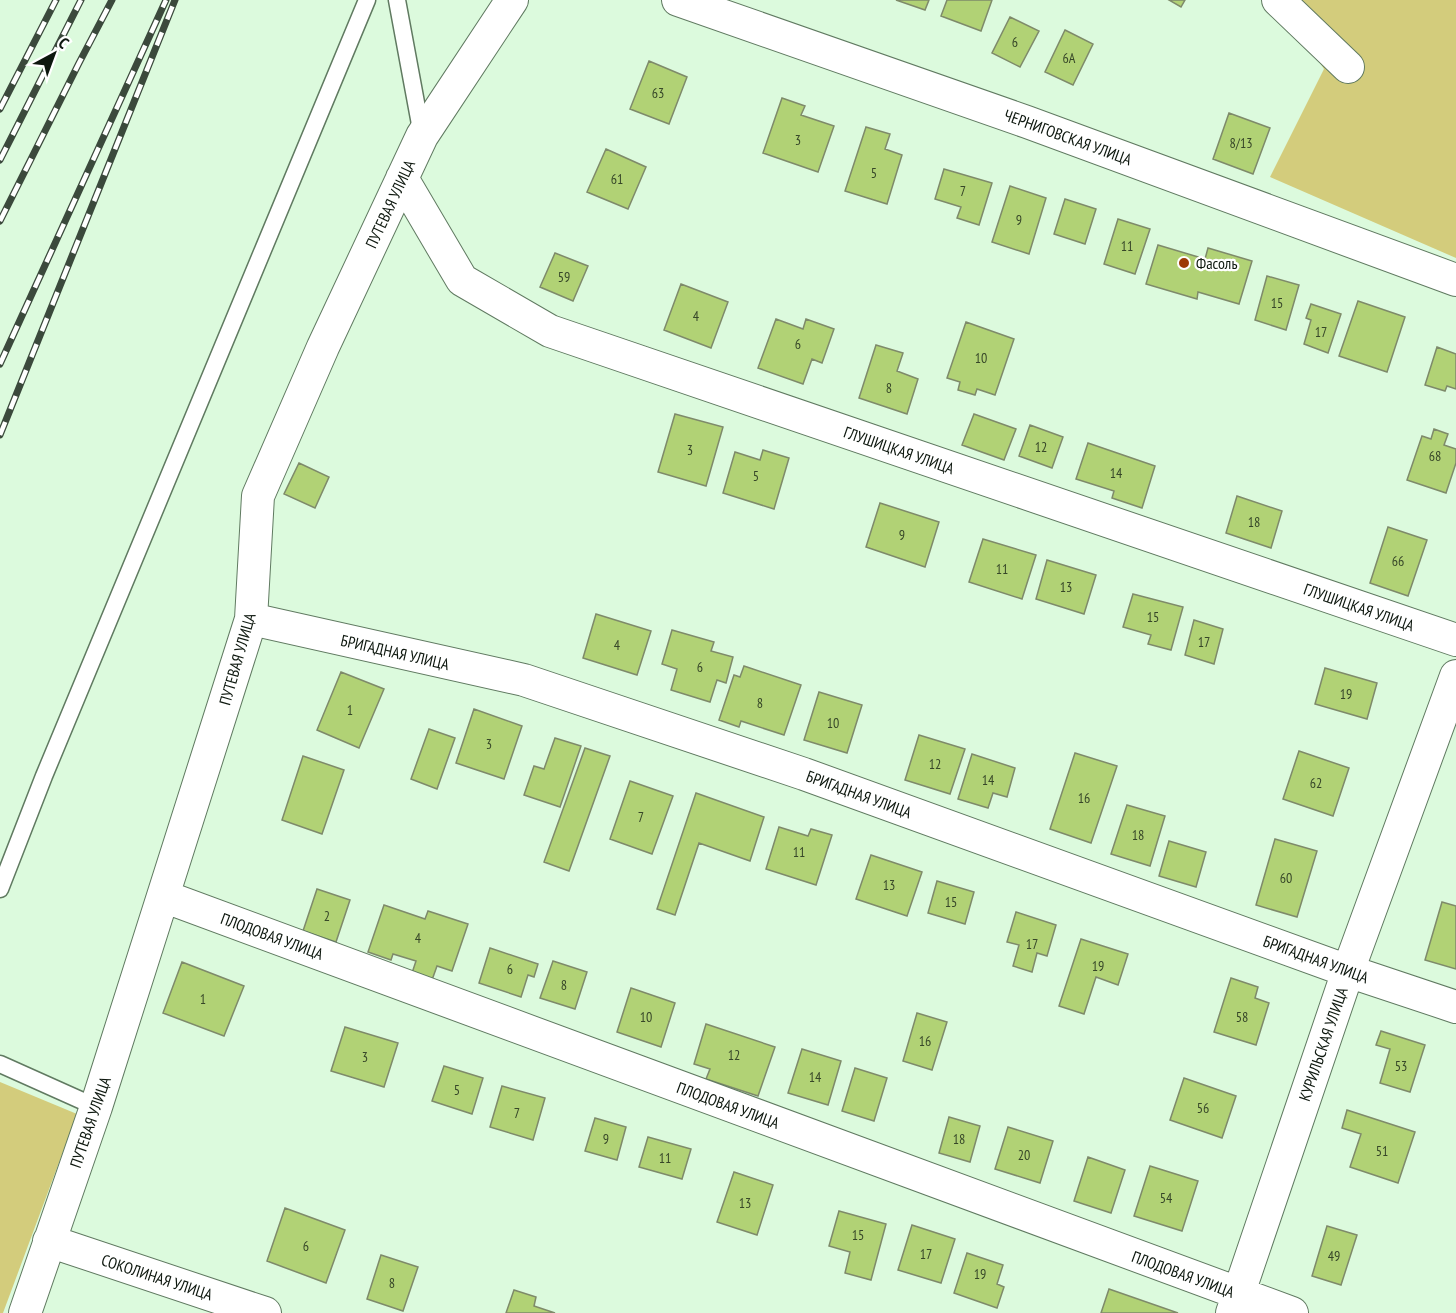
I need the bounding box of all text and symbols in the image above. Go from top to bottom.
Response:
north arrow [24,24,84,84]
text: С [55,33,74,53]
house number: 6 [1012,33,1018,51]
house number: 6А [1063,49,1076,67]
house number: 63 [652,84,664,102]
street label: ЧЕРНИГОВСКАЯ УЛИЦА [1002,105,1135,169]
house number: 3 [795,131,801,149]
house number: 8/13 [1229,134,1253,152]
street label: ПУТЕВАЯ УЛИЦА [361,156,419,251]
house number: 5 [871,164,877,182]
house number: 61 [611,170,623,188]
house number: 7 [960,182,966,200]
house number: 9 [1016,211,1022,229]
house number: 11 [1121,237,1133,255]
place label: Фасоль [1196,253,1237,273]
marker: Фасоль [1177,256,1191,270]
house number: 59 [558,268,570,286]
house number: 15 [1271,294,1283,312]
house number: 4 [693,307,700,325]
house number: 17 [1315,323,1327,341]
house number: 6 [795,335,801,353]
house number: 10 [975,349,987,367]
house number: 8 [886,379,892,397]
street label: ГЛУШИЦКАЯ УЛИЦА [841,422,957,478]
house number: 12 [1035,438,1047,456]
house number: 3 [687,441,693,459]
house number: 68 [1429,447,1441,465]
house number: 14 [1110,464,1123,482]
house number: 5 [753,467,759,485]
house number: 18 [1248,513,1260,531]
house number: 9 [899,526,905,544]
house number: 66 [1392,552,1404,570]
house number: 11 [996,560,1008,578]
house number: 13 [1060,578,1072,596]
street label: ГЛУШИЦКАЯ УЛИЦА [1301,579,1417,635]
house number: 15 [1147,608,1159,626]
street label: ПУТЕВАЯ УЛИЦА [214,610,260,707]
street label: БРИГАДНАЯ УЛИЦА [339,630,452,674]
house number: 17 [1198,633,1210,651]
house number: 4 [614,636,621,654]
house number: 6 [697,658,703,676]
house number: 19 [1340,685,1352,703]
house number: 8 [757,694,763,712]
house number: 1 [347,701,353,719]
house number: 10 [827,714,839,732]
house number: 3 [486,735,492,753]
house number: 12 [929,755,941,773]
street label: БРИГАДНАЯ УЛИЦА [804,766,915,822]
house number: 14 [982,771,995,789]
house number: 62 [1310,774,1322,792]
house number: 16 [1078,789,1090,807]
house number: 7 [638,808,644,826]
house number: 18 [1132,826,1144,844]
house number: 11 [793,843,805,861]
house number: 60 [1280,869,1292,887]
house number: 13 [883,876,895,894]
house number: 15 [945,893,957,911]
house number: 2 [324,907,330,925]
street label: ПЛОДОВАЯ УЛИЦА [218,908,326,964]
house number: 4 [415,929,422,947]
street label: БРИГАДНАЯ УЛИЦА [1261,931,1372,987]
house number: 17 [1026,935,1038,953]
house number: 19 [1092,957,1104,975]
house number: 6 [507,960,513,978]
house number: 8 [561,976,567,994]
street label: КУРИЛЬСКАЯ УЛИЦА [1294,984,1352,1104]
house number: 1 [200,990,206,1008]
house number: 10 [640,1008,652,1026]
house number: 58 [1236,1008,1248,1026]
house number: 16 [919,1032,931,1050]
house number: 12 [728,1046,740,1064]
house number: 3 [362,1048,368,1066]
house number: 53 [1395,1057,1407,1075]
house number: 14 [809,1068,822,1086]
street label: ПУТЕВАЯ УЛИЦА [65,1073,115,1170]
street label: ПЛОДОВАЯ УЛИЦА [674,1077,782,1133]
house number: 5 [454,1081,460,1099]
house number: 56 [1197,1099,1209,1117]
house number: 7 [514,1104,520,1122]
house number: 9 [603,1130,609,1148]
house number: 18 [953,1130,965,1148]
house number: 51 [1376,1142,1388,1160]
house number: 20 [1018,1146,1030,1164]
house number: 11 [659,1149,671,1167]
house number: 54 [1160,1189,1173,1207]
house number: 13 [739,1194,751,1212]
house number: 15 [852,1226,864,1244]
house number: 6 [303,1237,309,1255]
house number: 17 [920,1245,932,1263]
street label: ПЛОДОВАЯ УЛИЦА [1129,1246,1237,1302]
house number: 49 [1328,1247,1340,1265]
street label: СОКОЛИНАЯ УЛИЦА [99,1250,215,1305]
house number: 19 [974,1265,986,1283]
house number: 8 [389,1274,395,1292]

